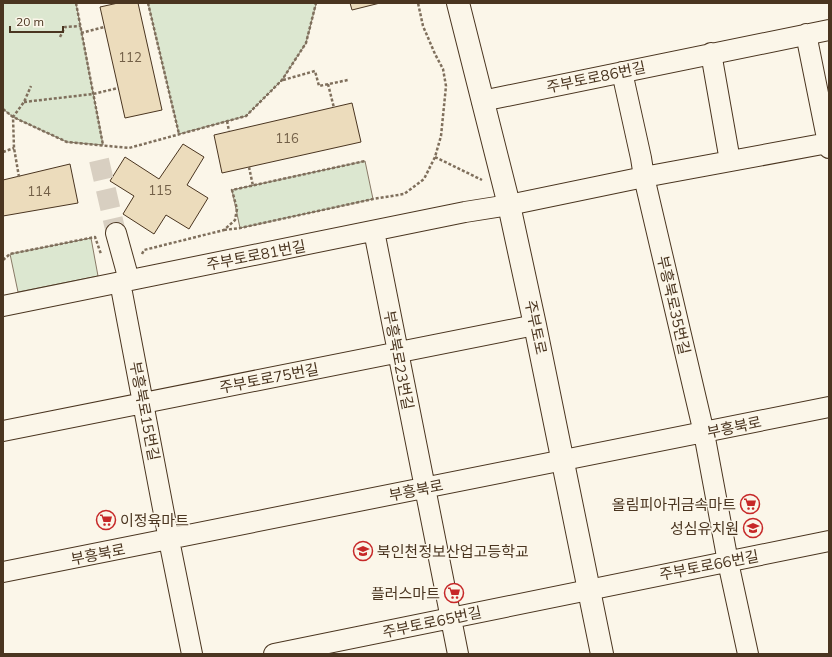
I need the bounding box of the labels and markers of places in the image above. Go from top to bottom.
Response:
supermarket icon: 올림피아귀금속마트 [739,493,761,515]
place label: 올림피아귀금속마트 [612,495,736,514]
supermarket icon: 이정육마트 [95,509,117,531]
place label: 이정육마트 [120,511,189,530]
school or university icon: 성심유치원 [742,517,764,539]
place label: 성심유치원 [670,519,739,538]
school or university icon: 북인천정보산업고등학교 [352,540,374,562]
place label: 북인천정보산업고등학교 [377,542,529,561]
supermarket icon: 플러스마트 [443,582,465,604]
place label: 플러스마트 [371,584,440,603]

